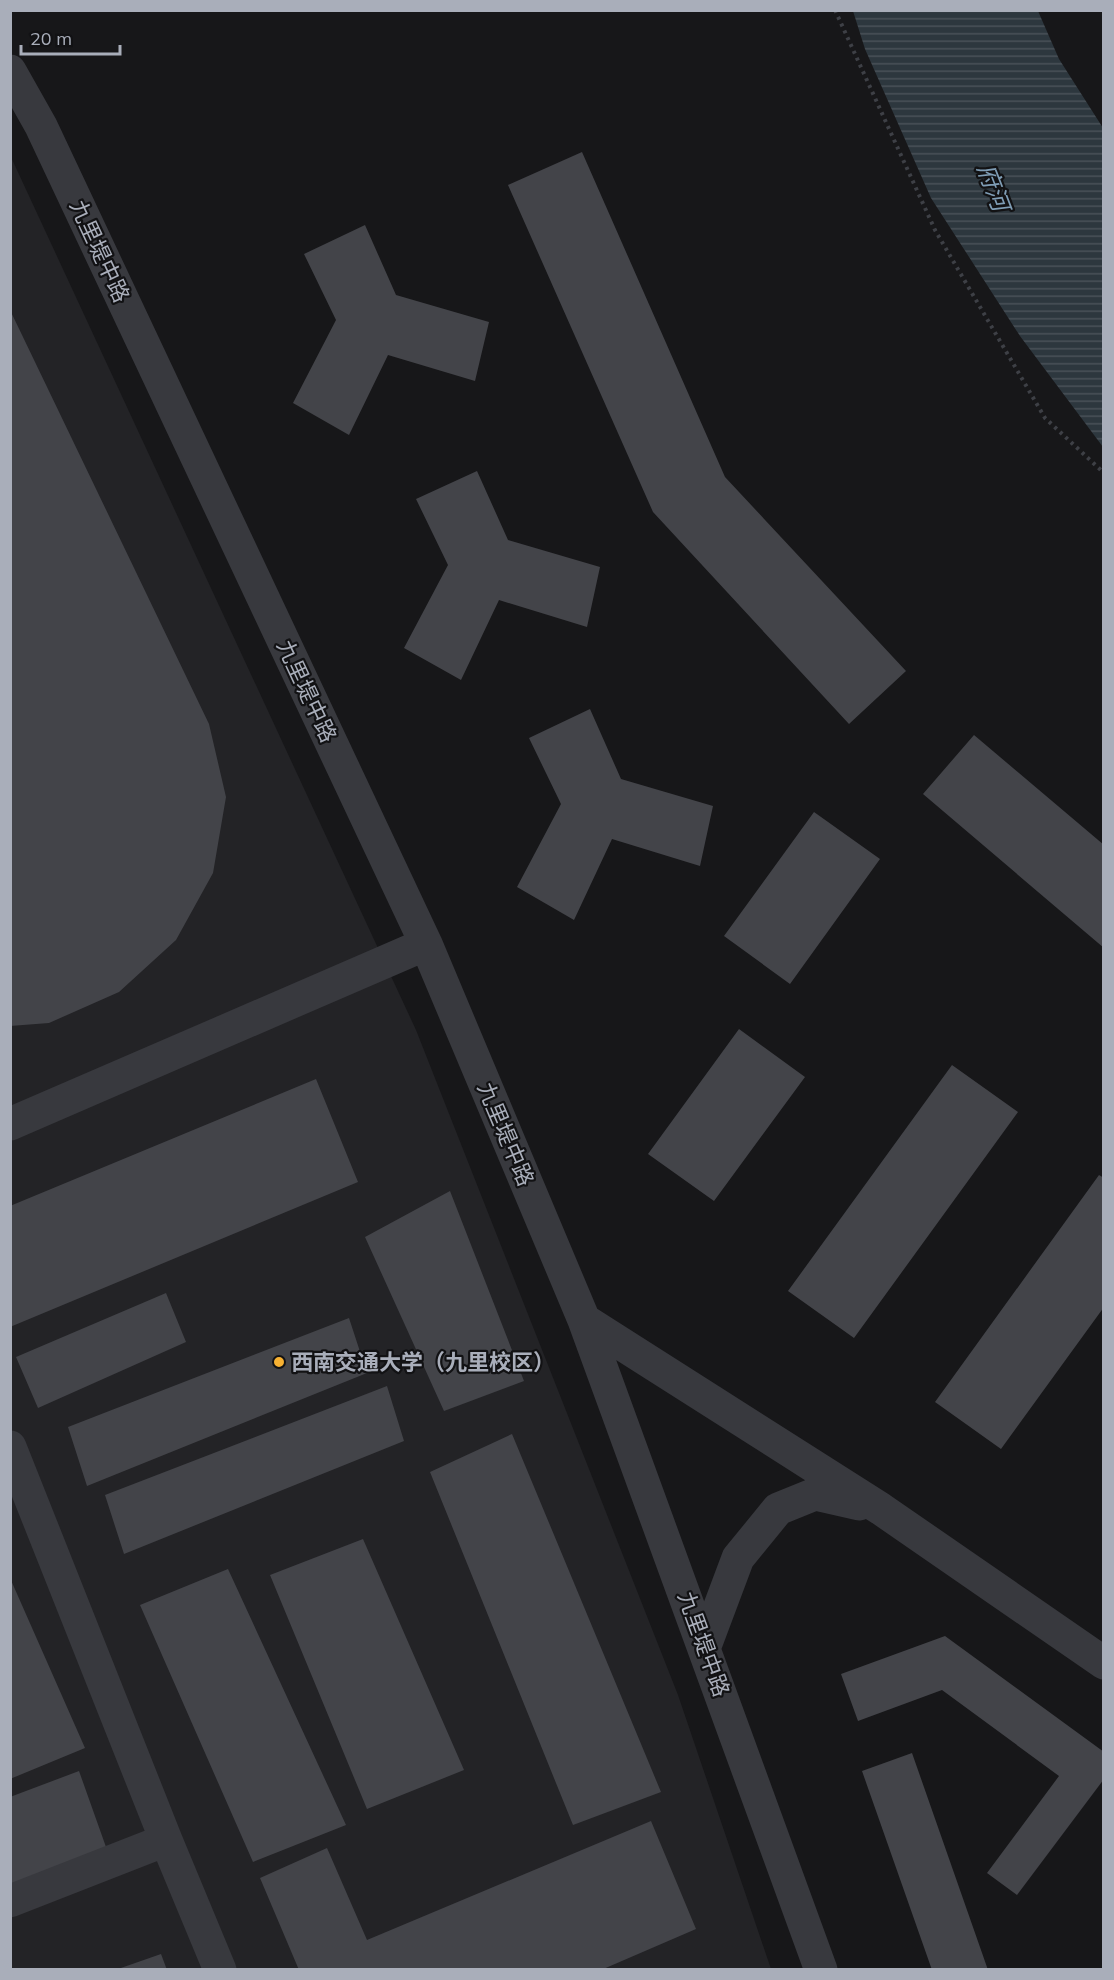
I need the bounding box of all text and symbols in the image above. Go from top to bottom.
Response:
scale bar [21,18,120,56]
text: 20 m [30,27,72,50]
water label: 府河 [971,159,1018,219]
street label: 九里堤中路 [64,195,136,307]
street label: 九里堤中路 [271,635,343,747]
street label: 九里堤中路 [472,1078,540,1190]
place label: 西南交通大学（九里校区） [291,1348,555,1376]
marker: 西南交通大学（九里校区） [272,1355,286,1369]
street label: 九里堤中路 [672,1588,736,1700]

